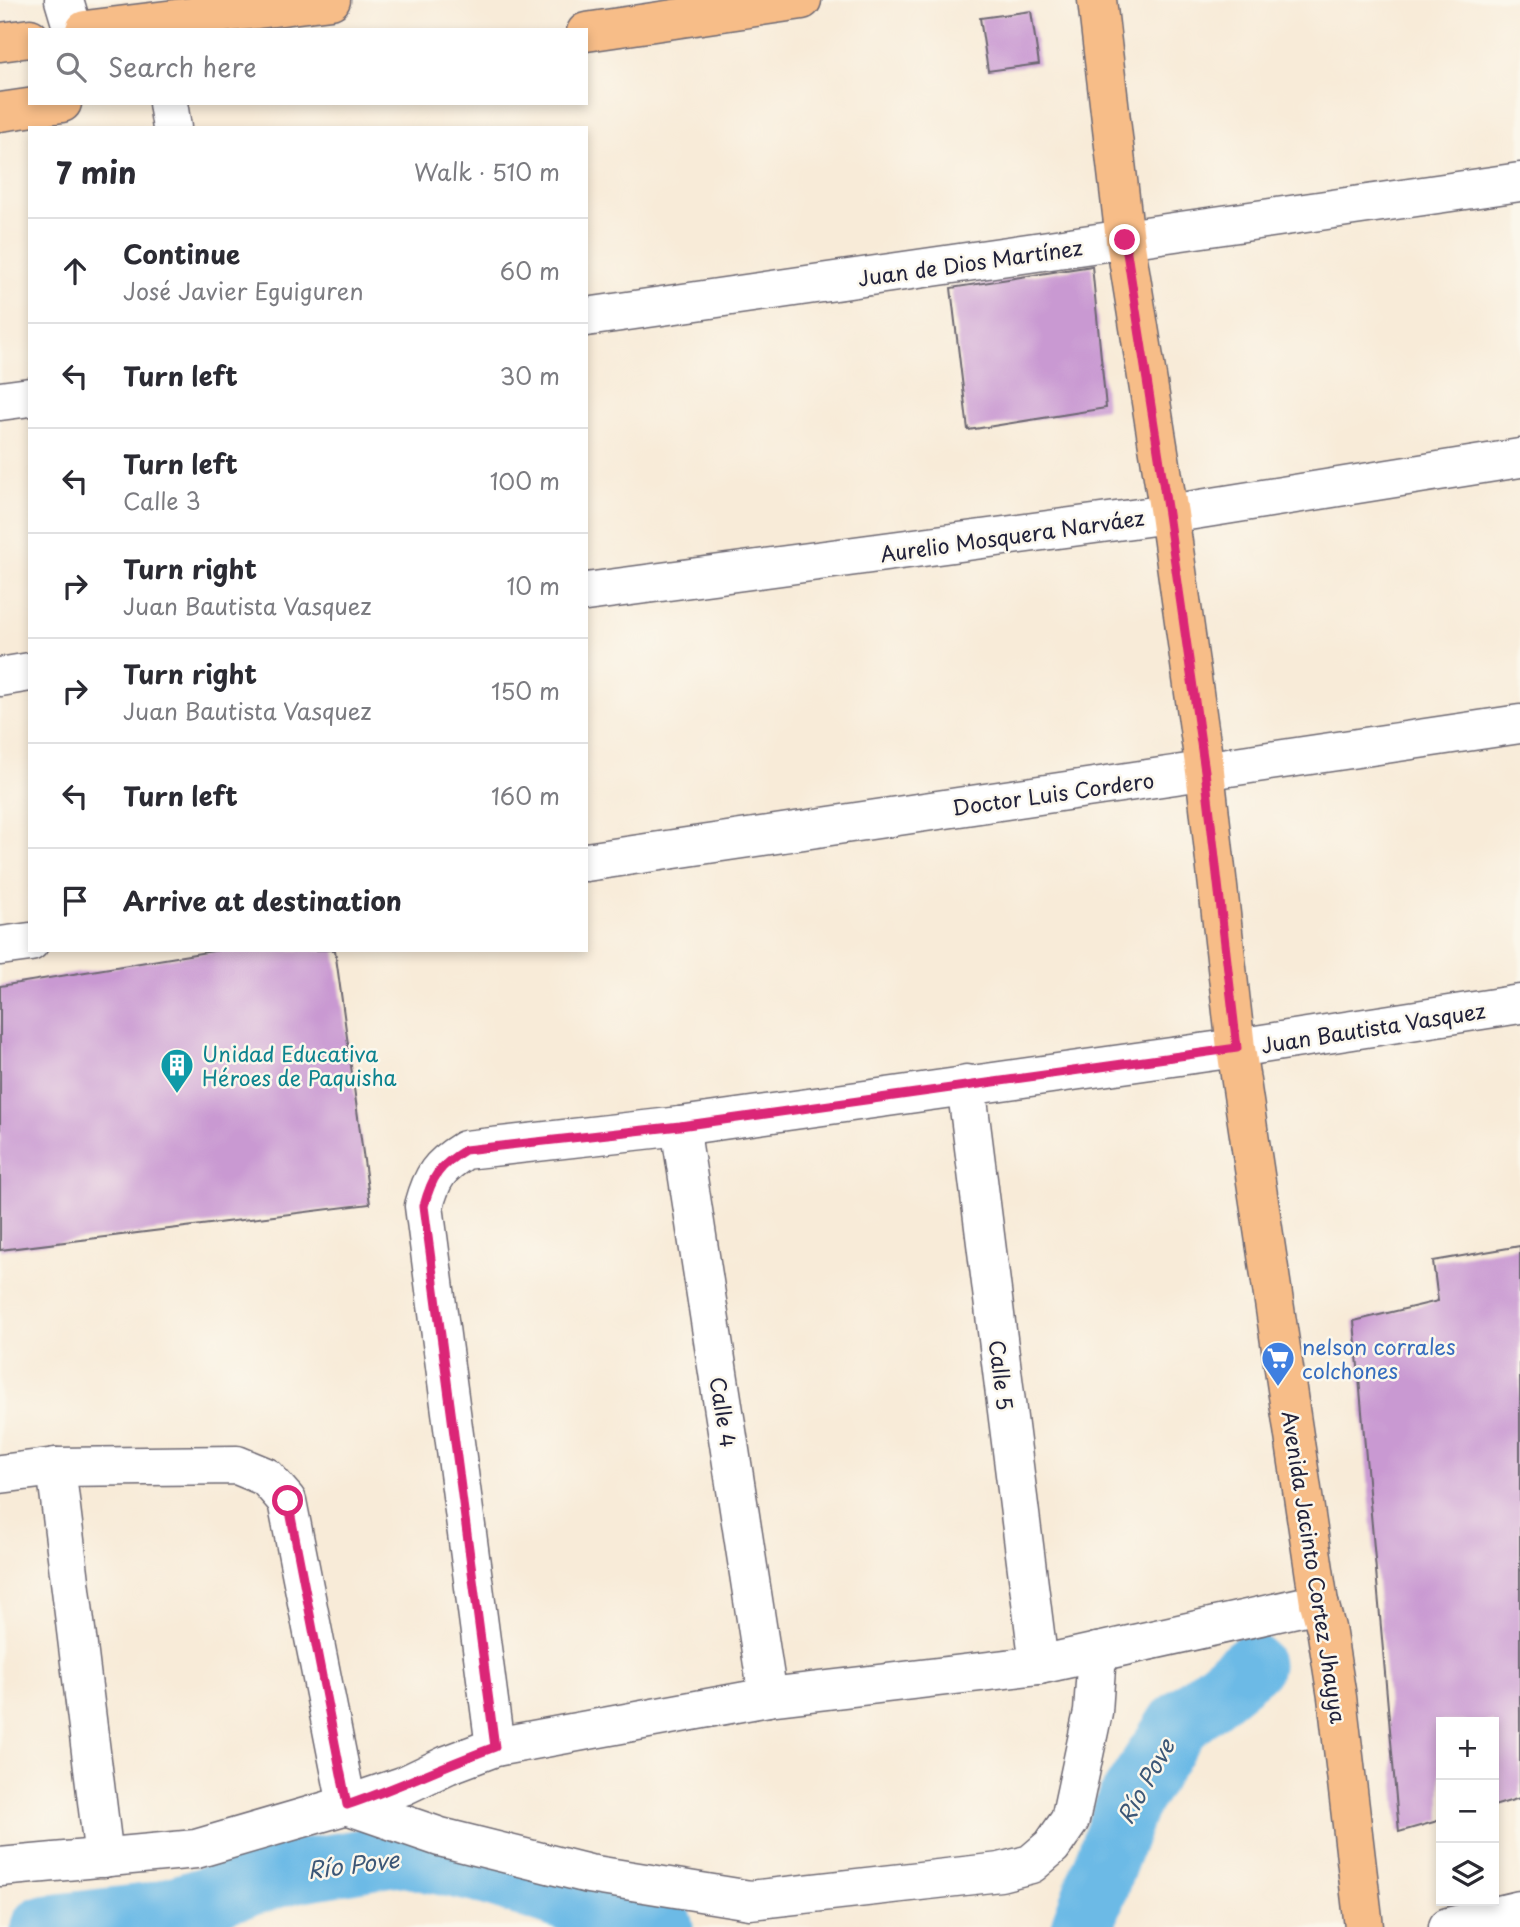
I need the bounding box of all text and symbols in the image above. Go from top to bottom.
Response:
search box [28,28,588,105]
text: Search here [108,47,257,86]
icon: search [52,48,90,86]
text: 7 min [56,149,137,194]
text: Walk · 510 m [414,154,560,189]
route end [1109,224,1140,255]
street label: Juan de Dios Martínez [856,230,1084,294]
text: Continue [123,234,240,273]
icon: ahead [56,252,94,290]
text: 60 m [500,253,560,288]
text: José Javier Eguiguren [123,273,364,308]
text: Turn left [123,356,238,395]
icon: left [56,357,94,395]
text: 30 m [499,358,560,393]
text: Turn left [123,444,238,483]
icon: left [56,462,94,500]
text: 100 m [490,463,560,498]
text: Calle 3 [123,483,201,518]
street label: Aurelio Mosquera Narváez [878,501,1146,569]
text: Turn right [123,549,257,588]
icon: right [56,567,94,605]
text: 10 m [506,568,560,603]
text: Juan Bautista Vasquez [123,588,371,623]
text: Turn right [123,654,257,693]
icon: right [56,672,94,710]
text: 150 m [491,673,560,708]
text: Juan Bautista Vasquez [123,693,371,728]
street label: Doctor Luis Cordero [950,763,1156,823]
text: Turn left [123,776,238,815]
icon: left [56,777,94,815]
text: 160 m [491,778,560,813]
text: Arrive at destination [123,881,402,920]
icon: arrive [56,882,94,920]
street label: Juan Bautista Vasquez [1259,993,1488,1061]
place label: Unidad Educativa Héroes de Paquisha [202,1037,397,1093]
building icon: Unidad Educativa Héroes de Paquisha [158,1046,196,1095]
place label: nelson corrales colchones [1302,1330,1456,1386]
street label: Calle 5 [982,1338,1022,1412]
supermarket icon: nelson corrales colchones [1259,1339,1297,1388]
street label: Calle 4 [703,1374,745,1450]
street label: Avenida Jacinto Cortez Jhayya [1274,1408,1356,1726]
route start [272,1485,303,1516]
map controls [1436,1717,1499,1906]
button: + [1436,1717,1499,1780]
water label: Río Pove [1107,1731,1184,1830]
button: − [1436,1780,1499,1843]
water label: Río Pove [305,1841,403,1887]
button: layers [1436,1843,1499,1906]

